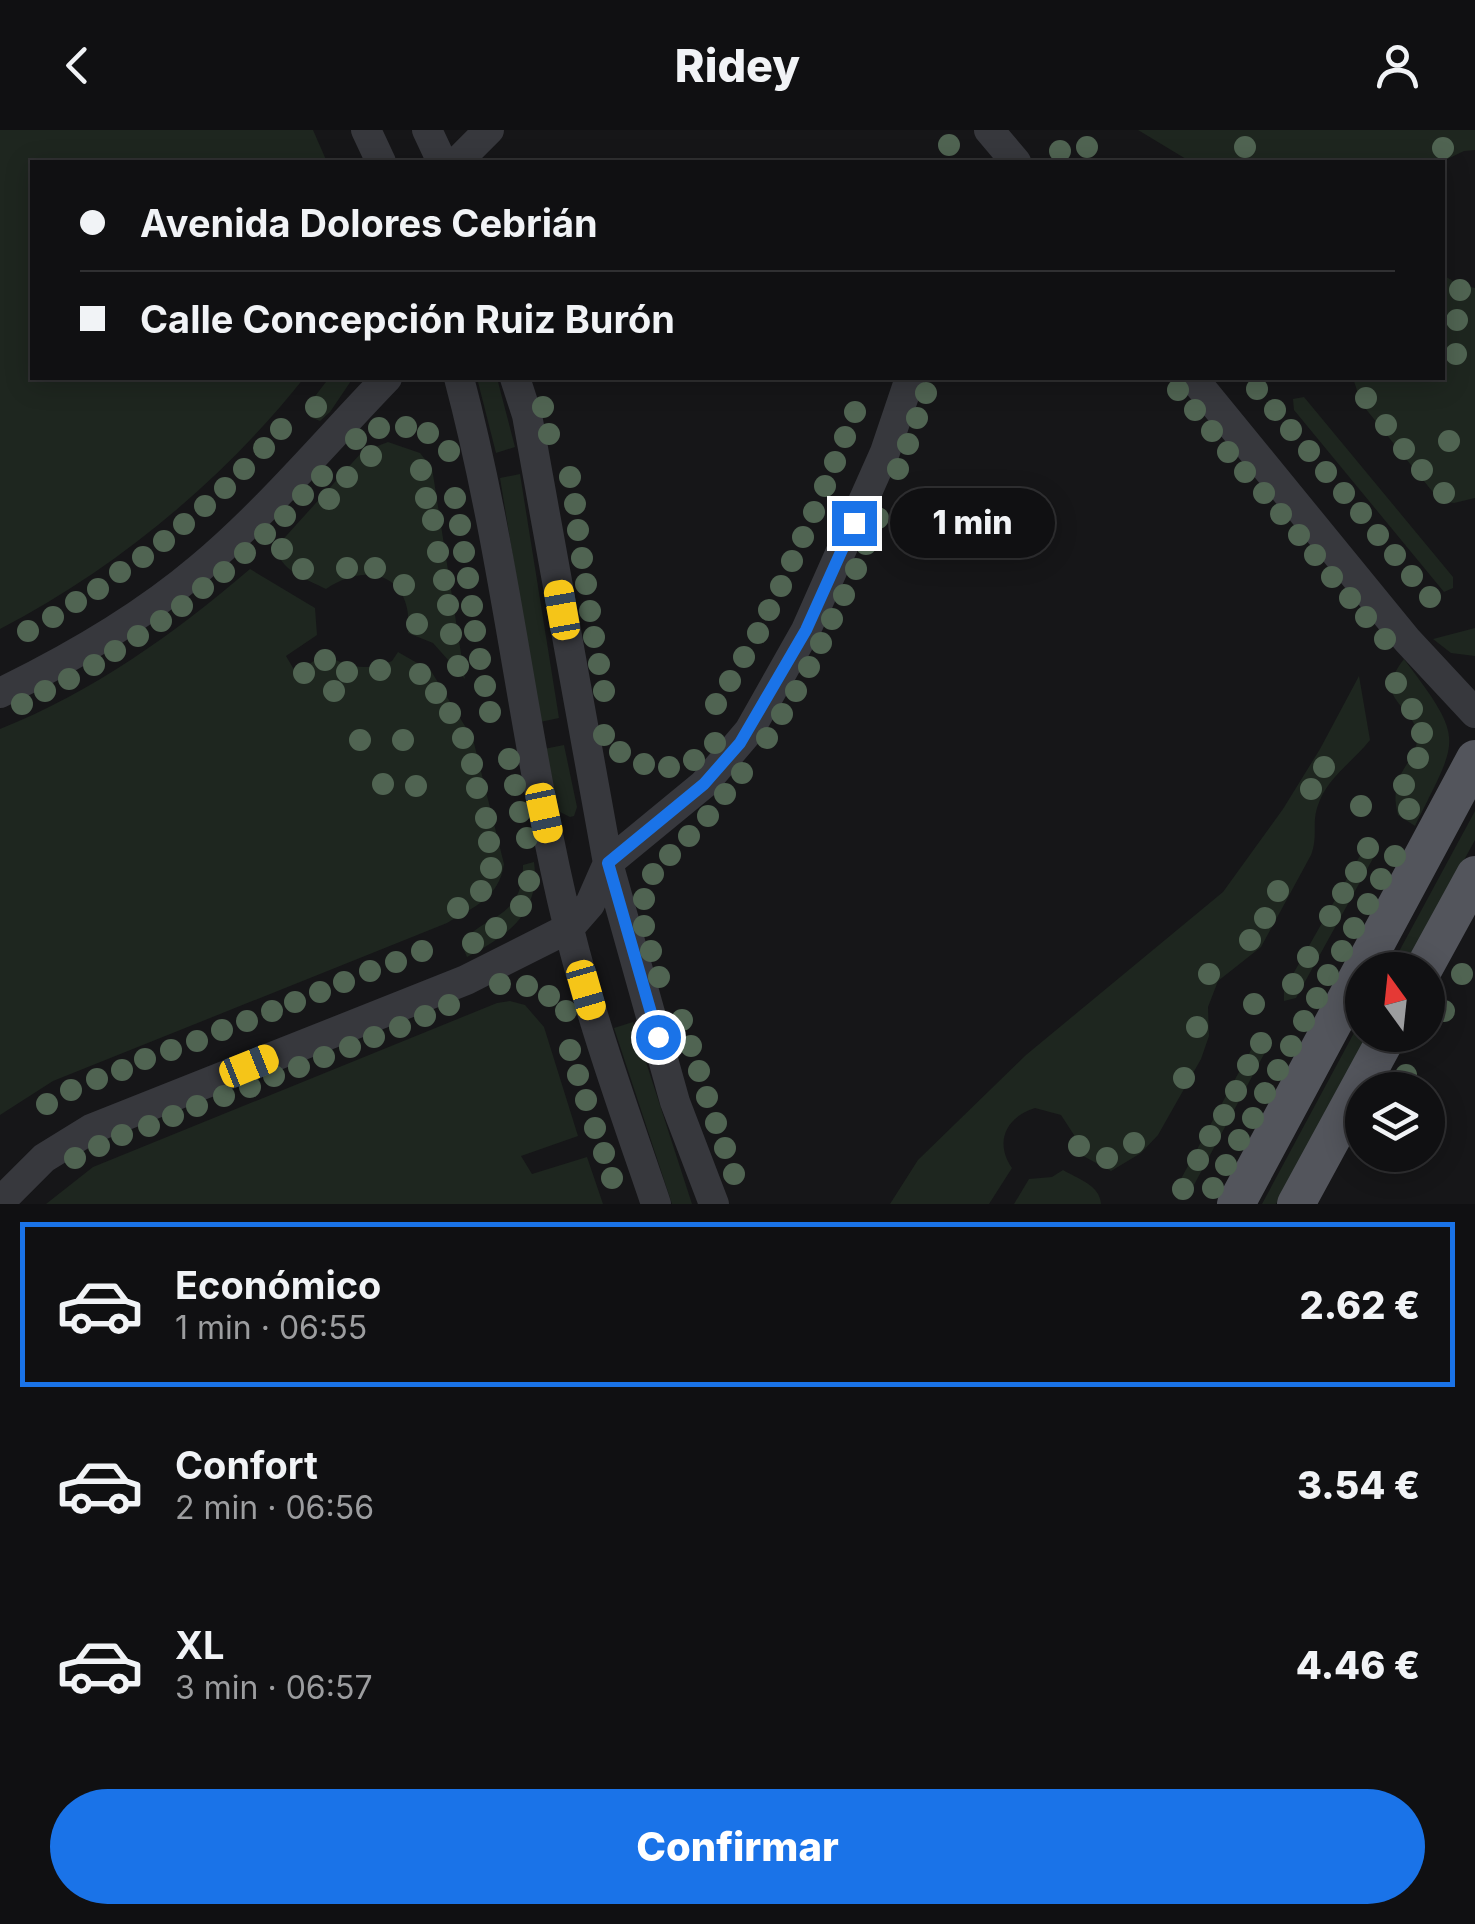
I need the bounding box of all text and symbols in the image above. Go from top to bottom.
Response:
icon: back [50,38,105,93]
text: Ridey [675,38,800,93]
icon: person [1370,38,1425,93]
text: Avenida Dolores Cebrián [140,200,598,246]
text: Calle Concepción Ruiz Burón [140,296,675,342]
callout: 1 min [889,488,1054,558]
route end [832,501,877,546]
text: 1 min [932,503,1013,542]
car [542,578,582,642]
car [523,781,565,845]
north arrow [1345,952,1445,1052]
map controls [1345,952,1445,1172]
car [563,957,609,1023]
route start [636,1015,681,1060]
car [216,1041,282,1091]
button: layers [1345,1072,1445,1172]
icon: car [55,1260,145,1350]
text: Económico [175,1262,381,1308]
text: 2.62 € [1300,1282,1420,1328]
text: 1 min · 06:55 [175,1308,367,1347]
icon: car [55,1440,145,1530]
text: Confort [175,1442,318,1488]
text: 3.54 € [1297,1462,1420,1508]
text: 2 min · 06:56 [175,1488,374,1527]
icon: car [55,1620,145,1710]
text: XL [175,1622,225,1668]
text: 4.46 € [1296,1642,1420,1688]
text: 3 min · 06:57 [175,1668,372,1707]
button: Confirmar [50,1789,1425,1904]

